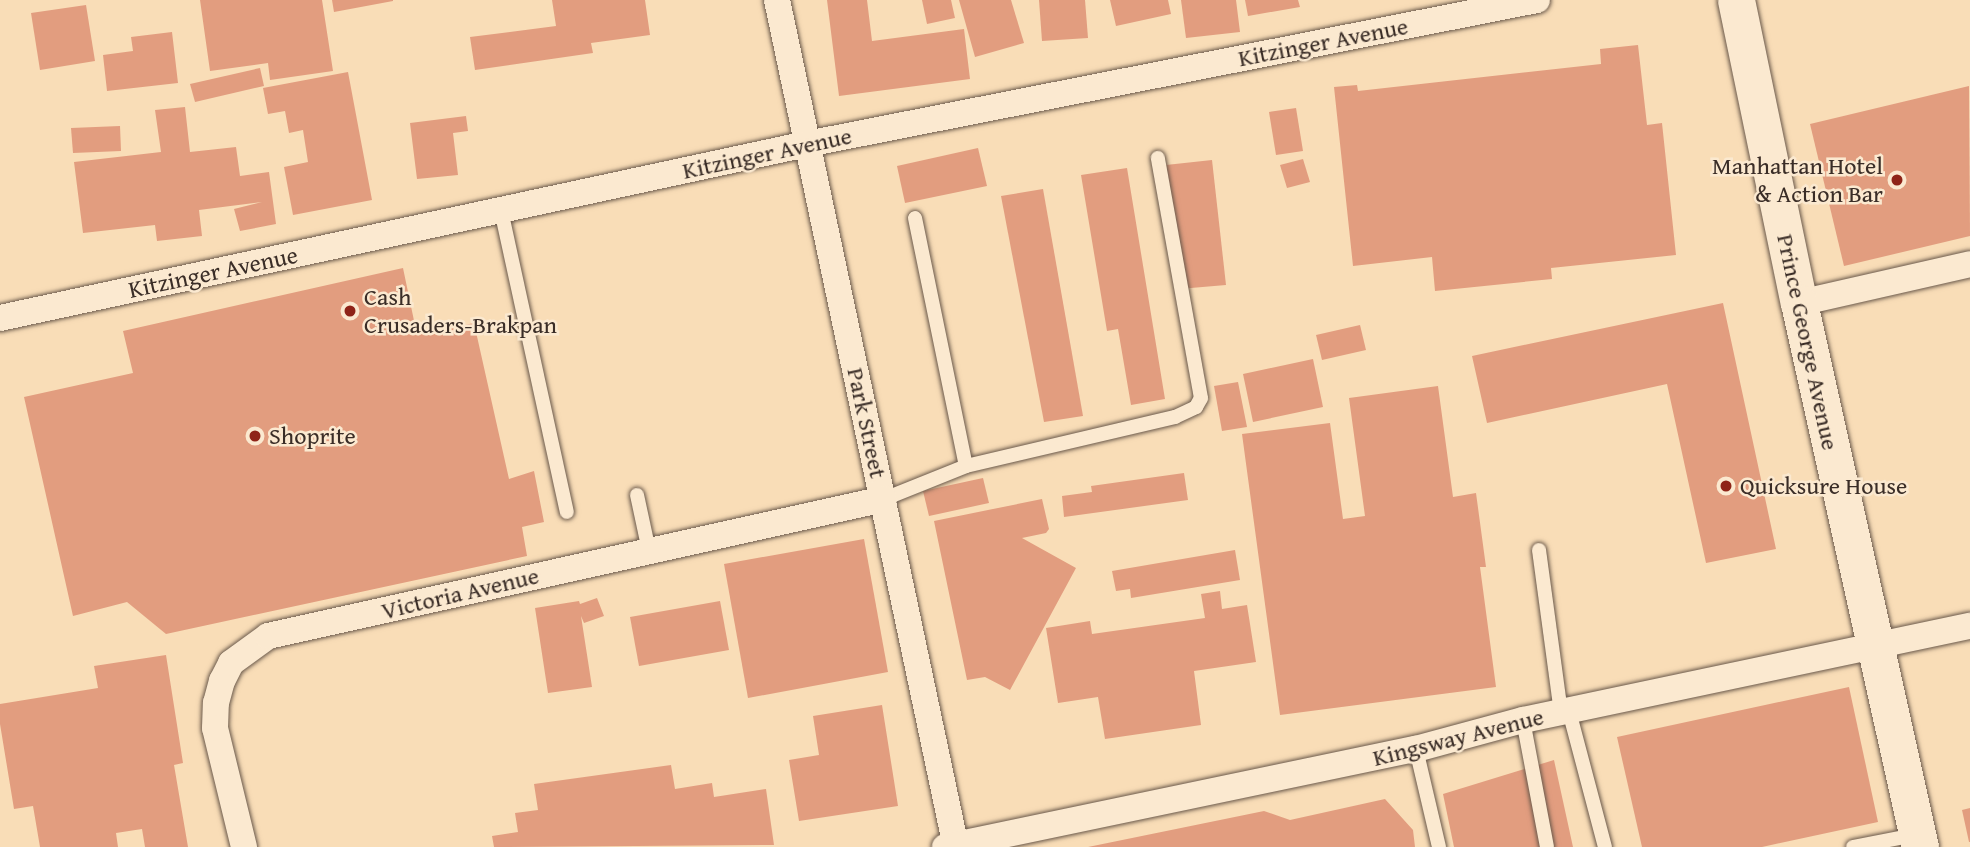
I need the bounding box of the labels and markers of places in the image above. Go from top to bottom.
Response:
place label: Manhattan Hotel & Action Bar [1712,152,1883,208]
marker: Manhattan Hotel & Action Bar [1889,172,1905,188]
place label: Cash Crusaders-Brakpan [364,283,557,339]
marker: Cash Crusaders-Brakpan [342,303,358,319]
place label: Shoprite [269,422,356,450]
marker: Shoprite [247,428,263,444]
place label: Quicksure House [1740,472,1907,500]
marker: Quicksure House [1718,478,1734,494]

